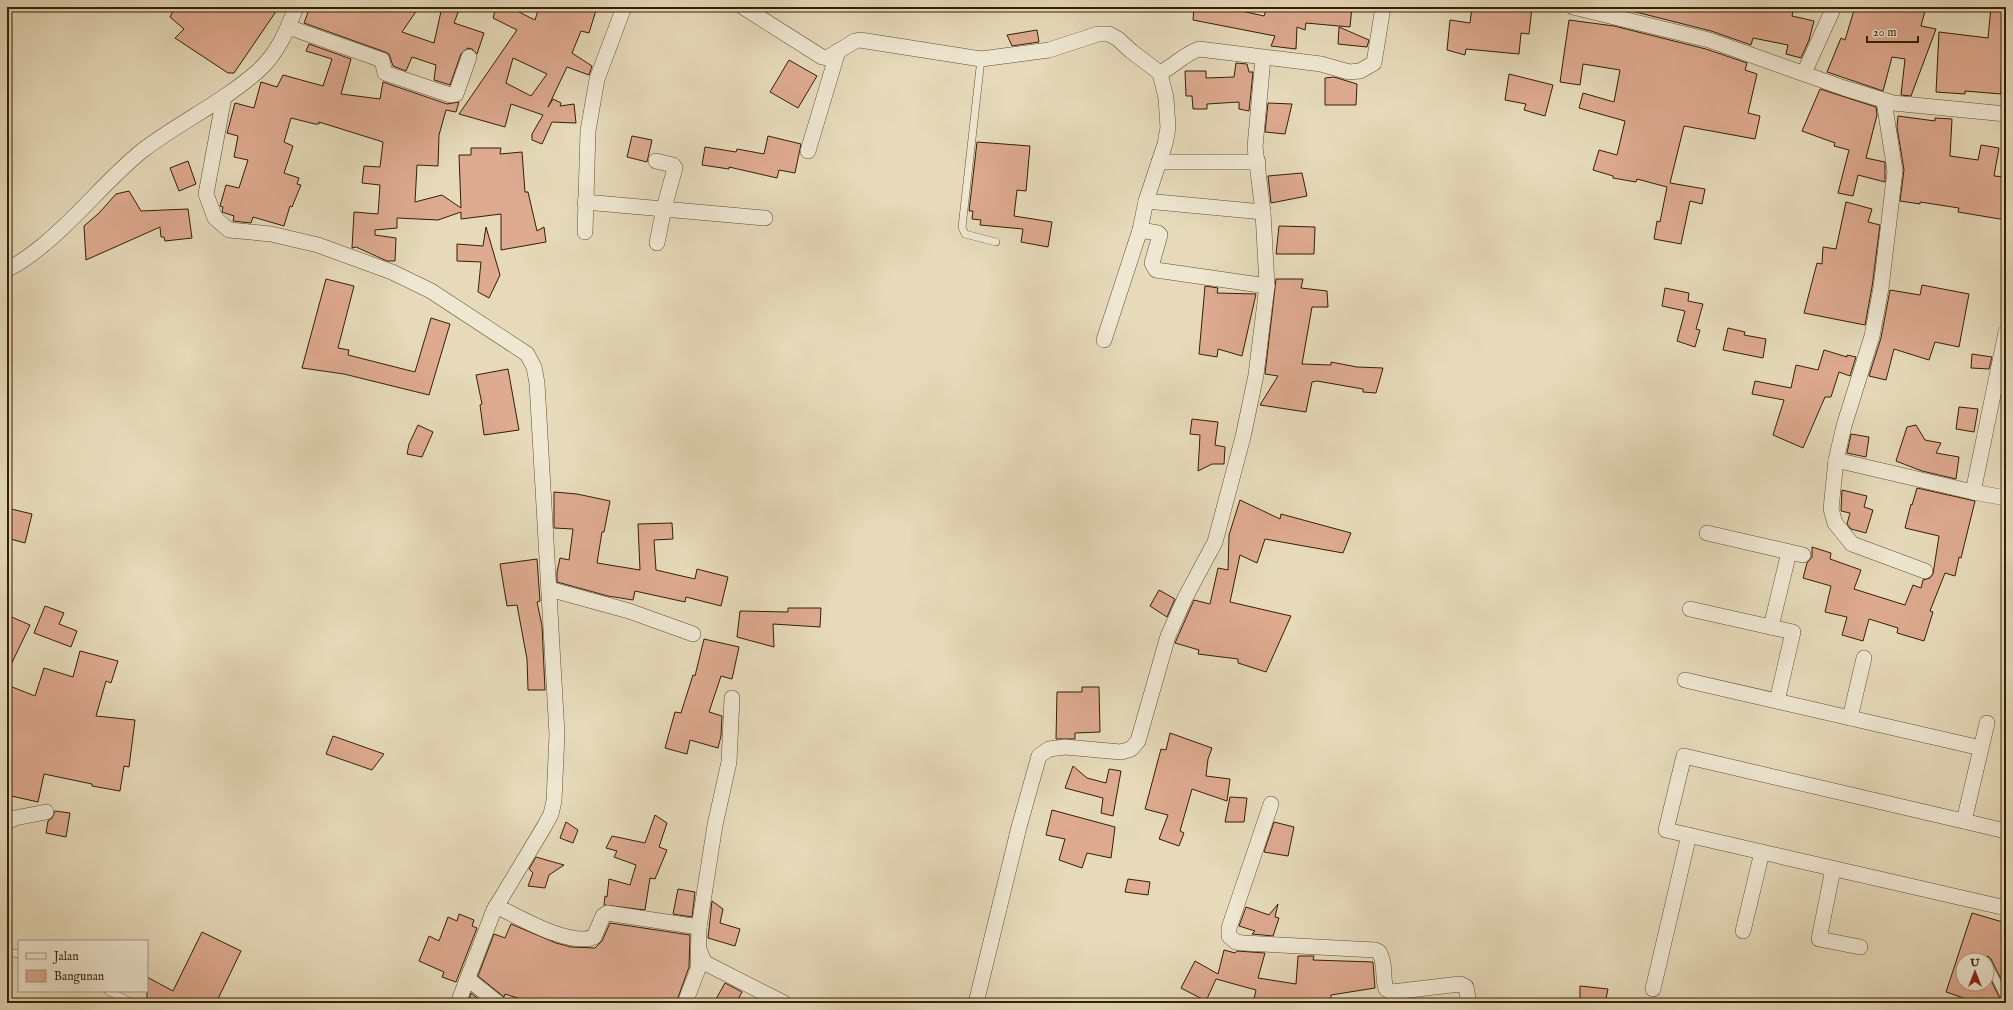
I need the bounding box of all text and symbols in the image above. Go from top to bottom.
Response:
scale bar [1867,18,1918,44]
text: 20 m [1873,25,1896,40]
legend [18,940,148,992]
text: Jalan [52,949,79,965]
north arrow [1955,952,1995,992]
text: U [1969,956,1980,970]
text: Bangunan [54,969,105,984]

